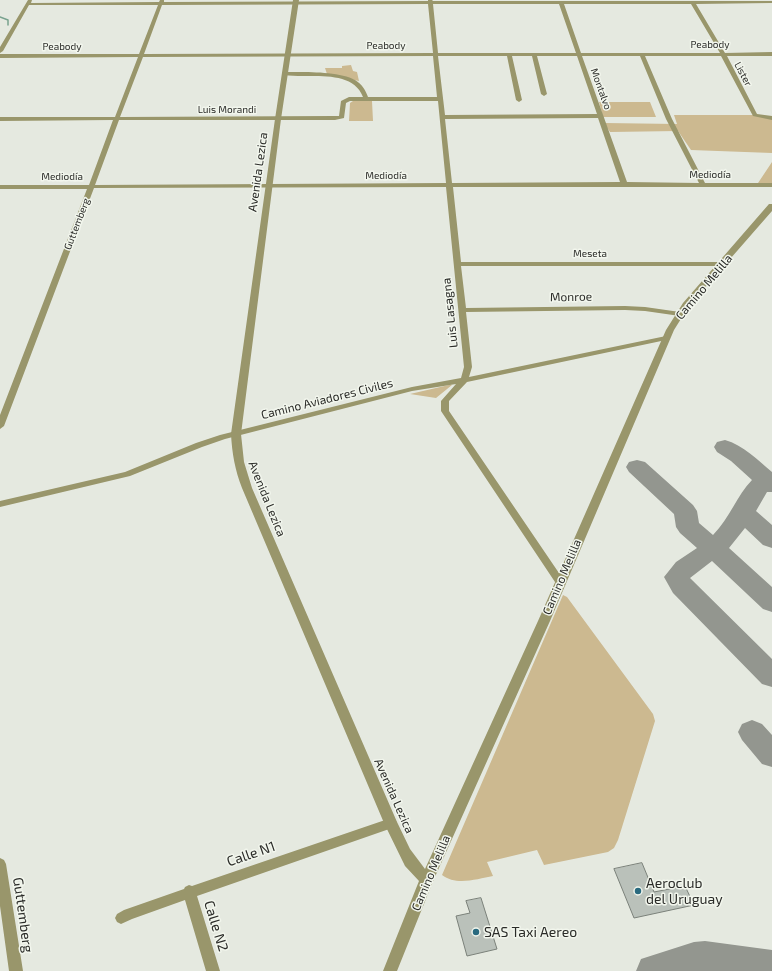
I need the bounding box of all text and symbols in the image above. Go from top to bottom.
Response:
street label: Peabody [690,39,730,51]
street label: Peabody [366,40,406,52]
street label: Peabody [42,41,82,53]
street label: Lister [732,60,754,88]
street label: Montalvo [588,67,614,111]
street label: Luis Morandi [198,104,256,116]
street label: Avenida Lezica [245,131,271,213]
street label: Mediodía [689,169,731,181]
street label: Mediodía [365,170,407,182]
street label: Mediodía [41,171,83,183]
street label: Guttemberg [62,196,92,252]
street label: Meseta [573,248,607,260]
street label: Camino Melilla [673,251,735,323]
street label: Luis Lasagna [439,277,461,349]
street label: Monroe [550,289,592,305]
street label: Camino Aviadores Civiles [260,376,394,422]
street label: Avenida Lezica [245,459,289,539]
street label: Camino Melilla [540,537,584,617]
street label: Avenida Lezica [371,756,417,836]
street label: Camino Melilla [409,833,453,913]
street label: Calle N1 [225,838,277,870]
place label: Aeroclub del Uruguay [646,875,723,908]
street label: Guttemberg [9,876,37,954]
marker: Aeroclub del Uruguay [633,886,643,896]
street label: Calle N2 [200,899,232,953]
place label: SAS Taxi Aereo [484,924,577,940]
marker: SAS Taxi Aereo [471,927,481,937]

